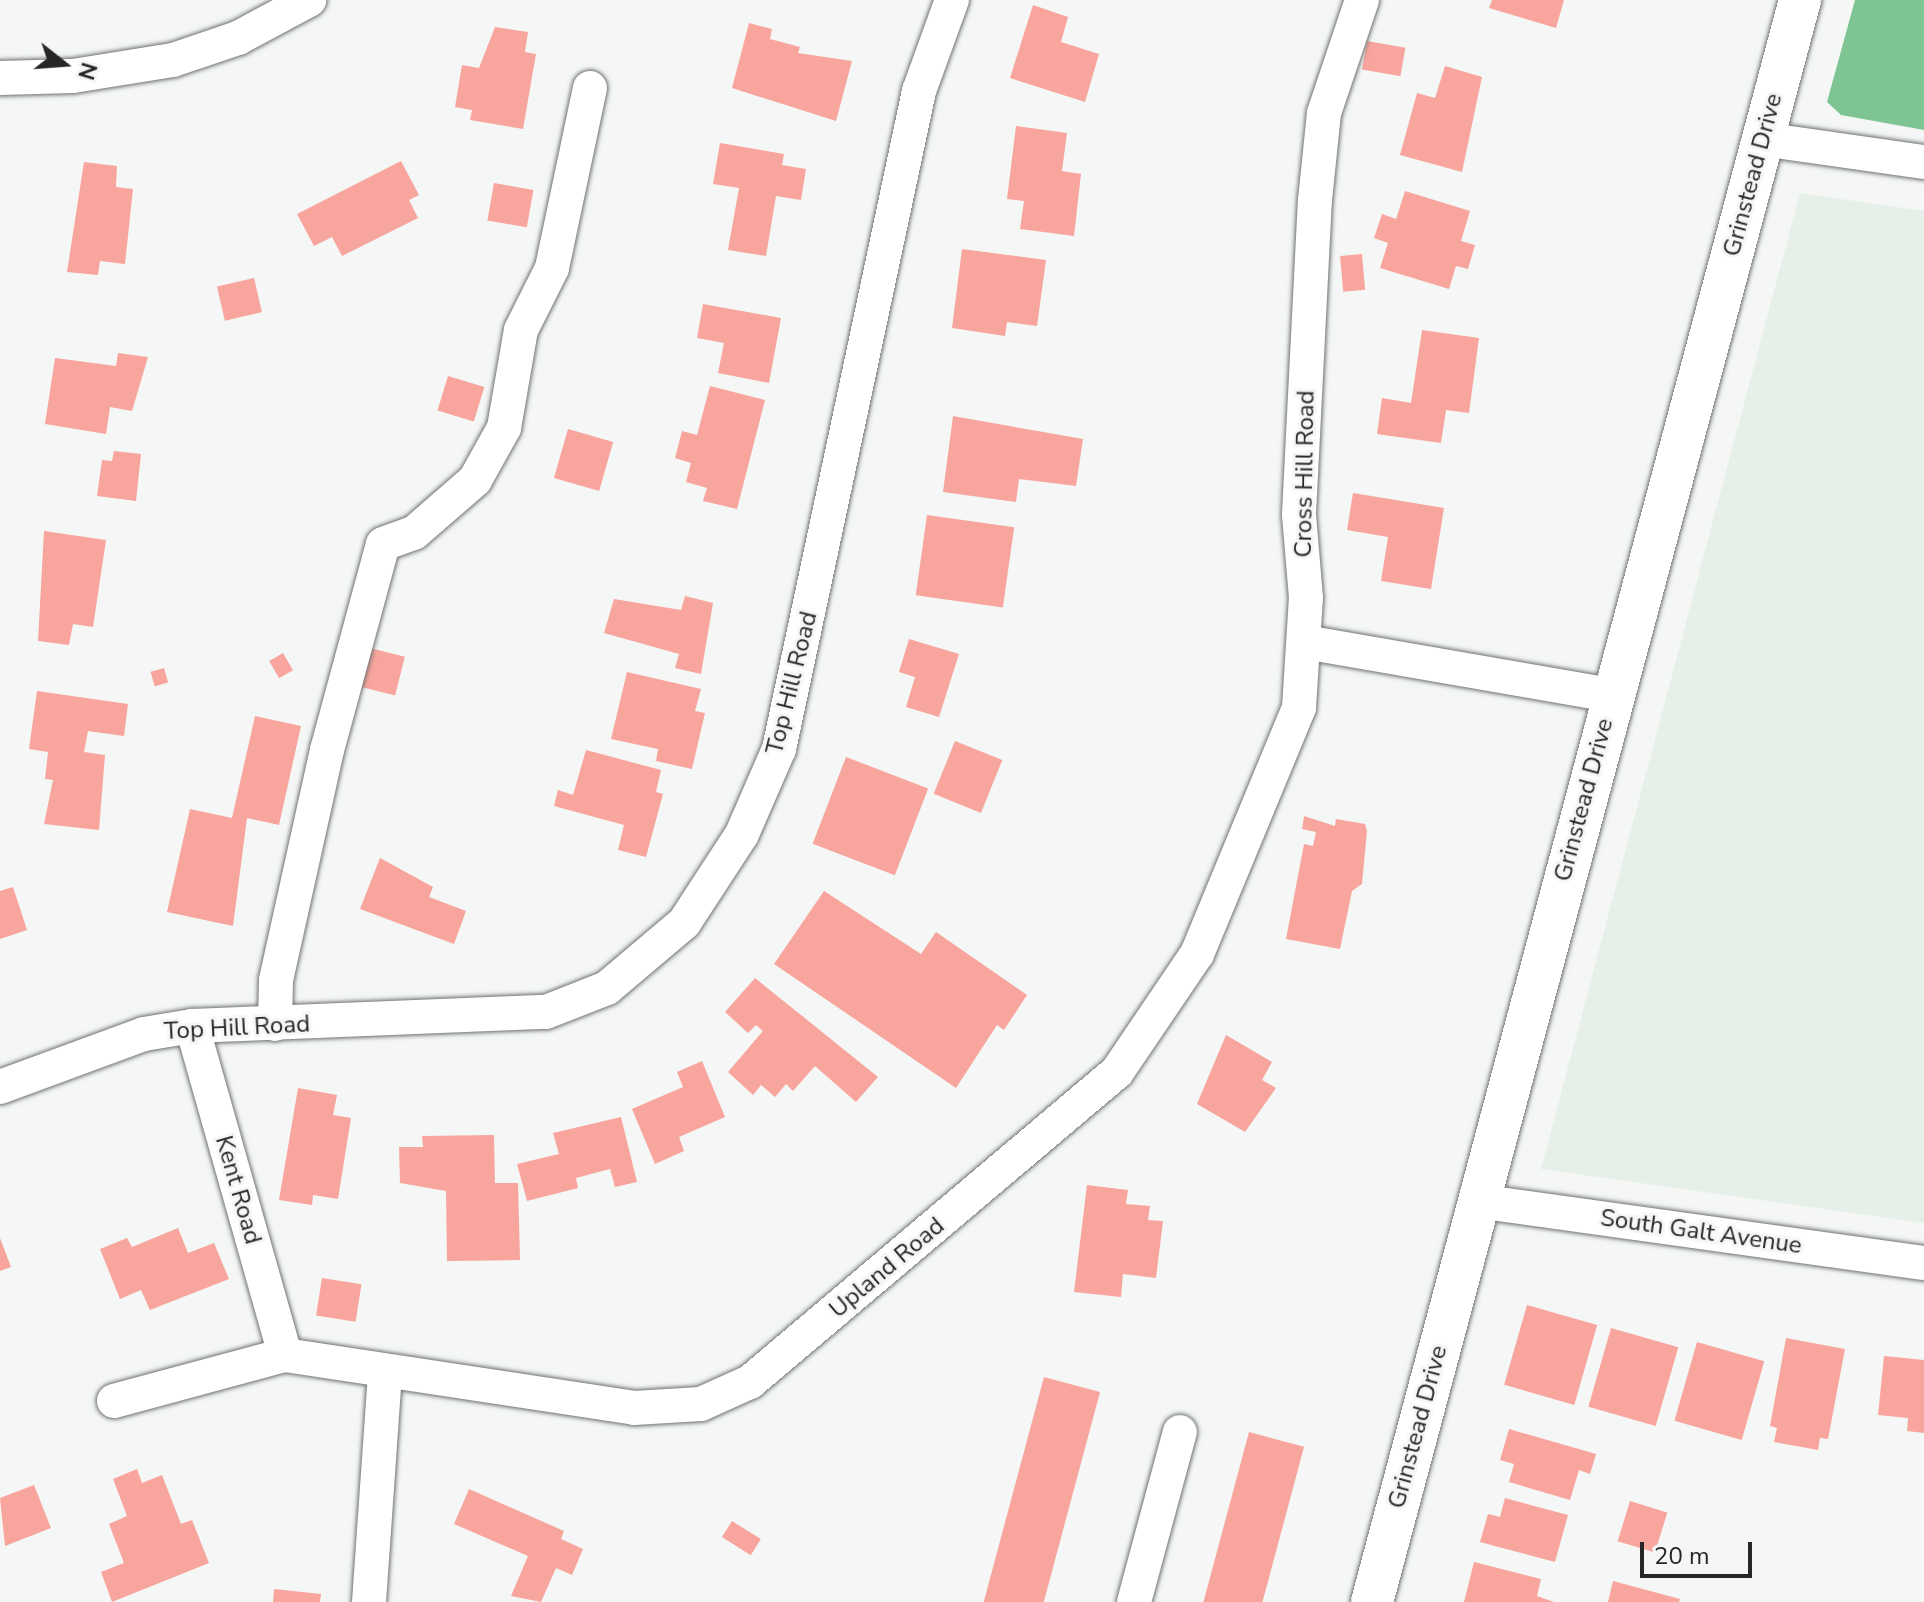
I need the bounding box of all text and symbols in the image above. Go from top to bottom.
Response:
north arrow [24,24,104,104]
text: N [70,59,104,83]
street label: Grinstead Drive [1717,90,1789,260]
street label: Cross Hill Road [1289,390,1321,558]
street label: Top Hill Road [760,609,824,757]
street label: Grinstead Drive [1548,715,1620,885]
street label: Top Hill Road [163,1010,311,1046]
street label: Kent Road [209,1132,267,1248]
street label: South Galt Avenue [1598,1204,1804,1260]
street label: Upland Road [824,1212,950,1324]
street label: Grinstead Drive [1382,1342,1454,1512]
scale bar [1644,1526,1756,1576]
text: 20 m [1654,1540,1710,1572]

